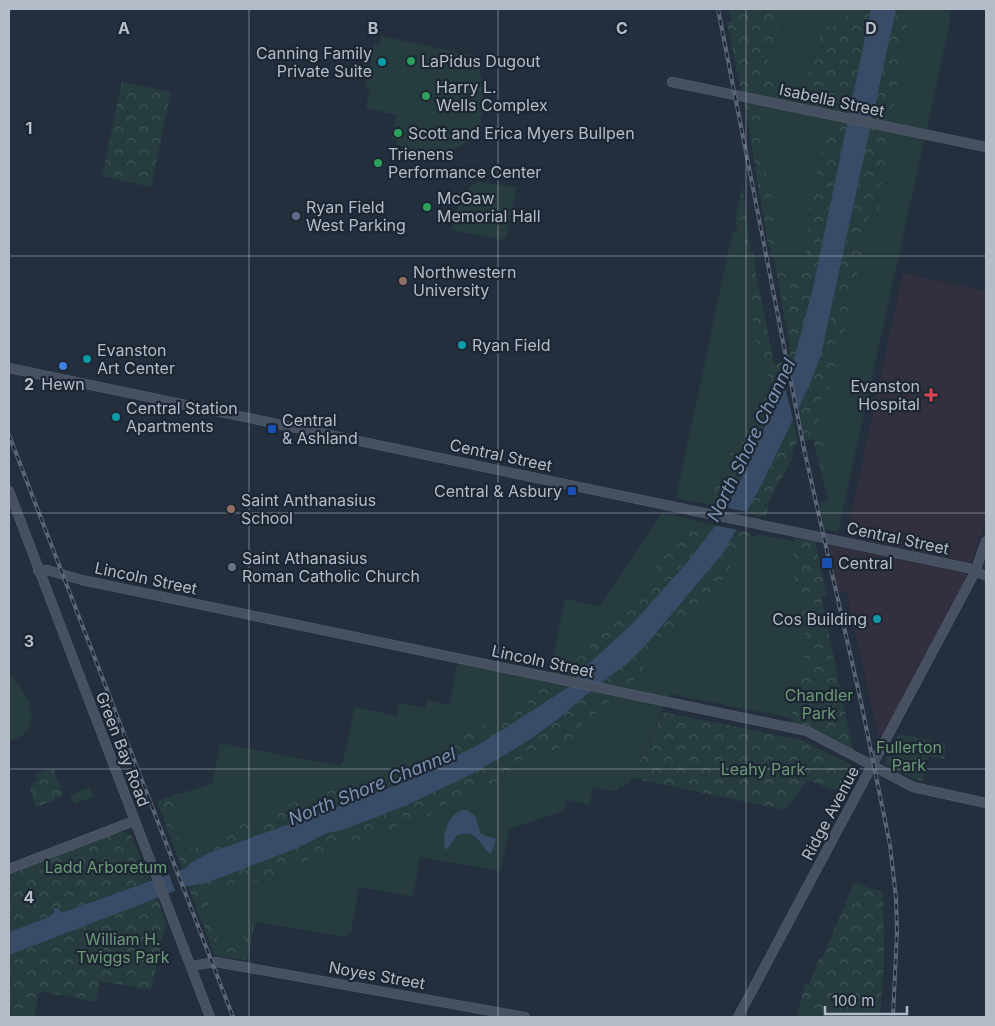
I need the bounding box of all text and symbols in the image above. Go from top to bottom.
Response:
text: A [118,18,130,38]
text: B [368,18,378,38]
text: C [616,18,628,38]
text: D [865,18,877,38]
place label: Canning Family Private Suite [256,43,372,81]
place label: LaPidus Dugout [421,51,540,71]
marker: LaPidus Dugout [405,55,417,67]
marker: Canning Family Private Suite [376,56,388,68]
place label: Harry L. Wells Complex [436,77,548,115]
street label: Isabella Street [777,79,887,121]
marker: Harry L. Wells Complex [420,90,432,102]
text: 1 [26,118,32,138]
place label: Scott and Erica Myers Bullpen [408,123,635,143]
marker: Scott and Erica Myers Bullpen [392,127,404,139]
place label: Trienens Performance Center [388,144,541,182]
marker: Trienens Performance Center [372,157,384,169]
place label: McGaw Memorial Hall [437,188,541,226]
place label: Ryan Field West Parking [306,197,406,235]
marker: McGaw Memorial Hall [421,201,433,213]
marker: Ryan Field West Parking [290,210,302,222]
place label: Northwestern University [413,262,516,300]
marker: Northwestern University [397,275,409,287]
place label: Ryan Field [472,335,550,355]
marker: Ryan Field [456,339,468,351]
place label: Evanston Art Center [97,340,175,378]
marker: Evanston Art Center [81,353,93,365]
water label: North Shore Channel [702,354,800,525]
marker: Hewn [57,360,69,372]
text: 2 [24,374,34,394]
place label: Hewn [41,374,85,394]
place label: Evanston Hospital [850,376,920,414]
marker: Evanston Hospital [924,388,938,402]
place label: Central Station Apartments [126,398,238,436]
place label: Central & Ashland [282,410,358,448]
marker: Central Station Apartments [110,411,122,423]
marker: Central & Ashland [266,423,278,435]
street label: Central Street [448,434,554,476]
place label: Central & Asbury [434,481,562,501]
marker: Central & Asbury [566,485,578,497]
place label: Saint Anthanasius School [241,490,376,528]
marker: Saint Anthanasius School [225,503,237,515]
street label: Central Street [845,517,951,559]
place label: Saint Athanasius Roman Catholic Church [242,548,420,586]
place label: Central [838,553,893,573]
marker: Central [820,556,834,570]
street label: Lincoln Street [93,557,199,599]
marker: Saint Athanasius Roman Catholic Church [226,561,238,573]
place label: Cos Building [772,609,867,629]
marker: Cos Building [871,613,883,625]
text: 3 [24,631,34,651]
street label: Lincoln Street [490,640,596,682]
park label: Chandler Park [785,685,853,723]
street label: Green Bay Road [92,689,154,809]
park label: Fullerton Park [876,737,942,775]
water label: North Shore Channel [285,743,459,829]
park label: Leahy Park [721,759,805,779]
street label: Ridge Avenue [797,762,863,864]
park label: Ladd Arboretum [45,857,167,877]
text: 4 [24,887,35,907]
park label: William H. Twiggs Park [76,929,170,967]
street label: Noyes Street [327,957,427,993]
scale bar [825,984,908,1016]
text: 100 m [832,991,874,1010]

